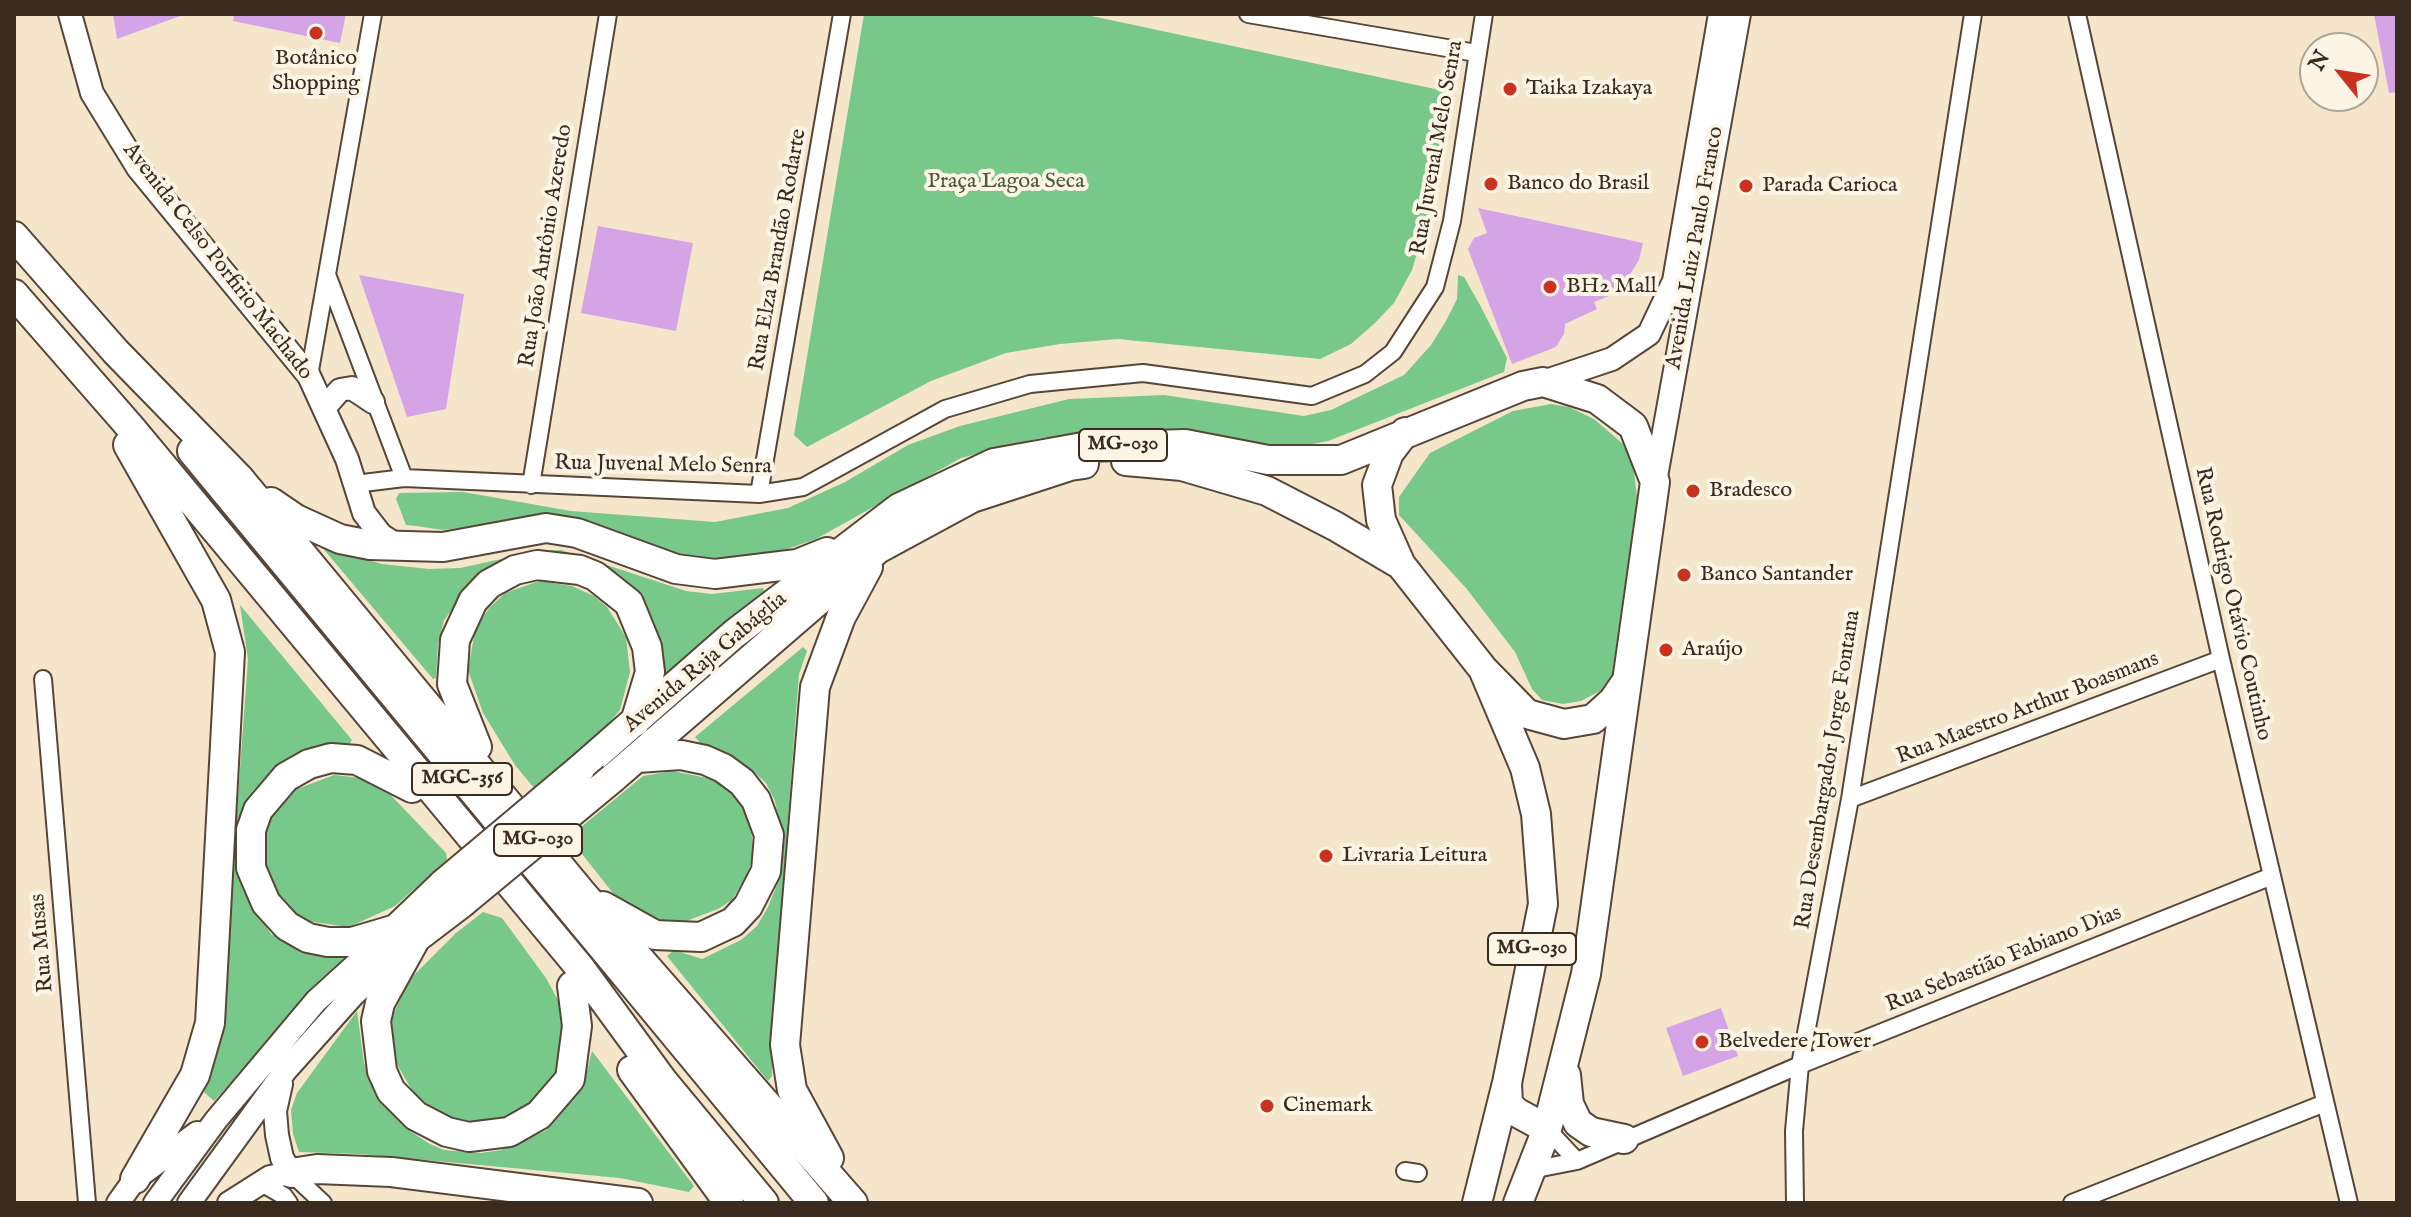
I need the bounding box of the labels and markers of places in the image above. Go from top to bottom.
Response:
marker: Botânico Shopping [307,24,325,42]
place label: Botânico Shopping [272,46,360,98]
place label: Taika Izakaya [1526,76,1652,102]
marker: Taika Izakaya [1501,80,1519,98]
place label: Banco do Brasil [1507,171,1649,197]
place label: Parada Carioca [1762,173,1898,199]
marker: Banco do Brasil [1482,175,1500,193]
marker: Parada Carioca [1737,177,1755,195]
place label: BH2 Mall [1566,274,1657,300]
marker: BH2 Mall [1541,278,1559,296]
place label: Bradesco [1709,478,1792,504]
marker: Bradesco [1684,482,1702,500]
place label: Banco Santander [1700,562,1853,588]
marker: Banco Santander [1675,566,1693,584]
place label: Araújo [1682,637,1743,663]
marker: Araújo [1657,641,1675,659]
place label: Livraria Leitura [1342,843,1487,869]
marker: Livraria Leitura [1317,847,1335,865]
place label: Belvedere Tower [1718,1029,1871,1055]
marker: Belvedere Tower [1693,1033,1711,1051]
place label: Cinemark [1283,1093,1373,1119]
marker: Cinemark [1258,1097,1276,1115]

